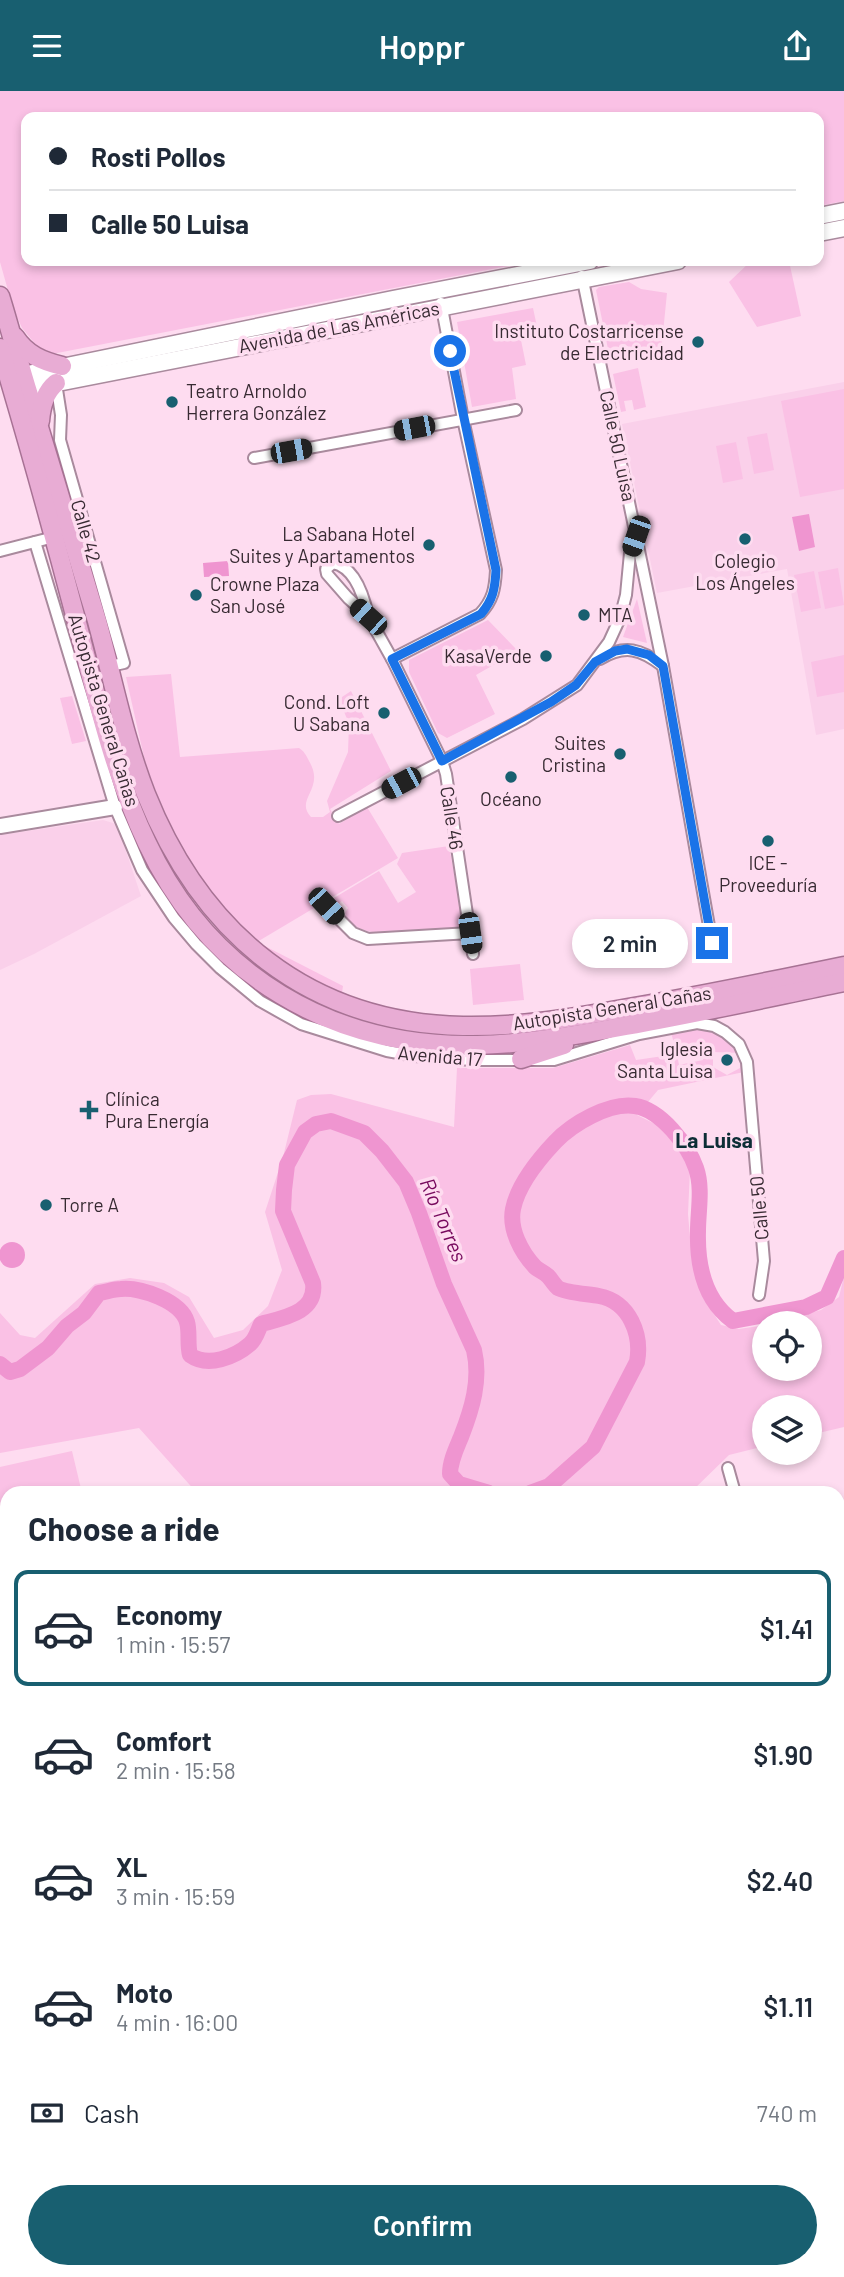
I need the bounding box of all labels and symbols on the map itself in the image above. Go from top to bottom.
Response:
street label: Avenida de Las Américas [236,296,441,357]
place label: Instituto Costarricense de Electricidad [494,319,684,364]
marker: Instituto Costarricense de Electricidad [690,334,706,350]
route start [434,335,466,367]
place label: Teatro Arnoldo Herrera González [186,379,326,424]
street label: Calle 50 Luisa [596,388,641,503]
marker: Teatro Arnoldo Herrera González [164,394,180,410]
car [392,414,437,442]
car [269,437,314,465]
street label: Calle 42 [67,497,106,565]
car [620,513,653,559]
place label: La Sabana Hotel Suites y Apartamentos [229,522,415,567]
marker: Colegio Los Ángeles [737,531,753,547]
marker: La Sabana Hotel Suites y Apartamentos [421,537,437,553]
place label: Colegio Los Ángeles [695,549,795,594]
place label: Crowne Plaza San José [210,572,320,617]
marker: Crowne Plaza San José [188,587,204,603]
car [346,595,391,639]
place label: MTA [598,603,633,626]
marker: MTA [576,607,592,623]
street label: Autopista General Cañas [64,611,145,809]
place label: KasaVerde [444,644,532,667]
marker: KasaVerde [538,648,554,664]
place label: Cond. Loft U Sabana [284,690,370,735]
marker: Cond. Loft U Sabana [376,705,392,721]
place label: Suites Cristina [542,731,606,776]
marker: Suites Cristina [612,746,628,762]
car [378,764,425,802]
marker: Océano [503,769,519,785]
street label: Calle 46 [436,785,469,851]
place label: Océano [480,787,542,810]
marker: ICE - Proveeduría [760,833,776,849]
place label: ICE - Proveeduría [719,851,817,896]
car [304,883,349,929]
car [457,911,484,955]
callout: 2 min [572,919,688,967]
route end [696,927,728,959]
street label: Autopista General Cañas [511,980,713,1035]
place label: Iglesia Santa Luisa [617,1037,713,1082]
street label: Avenida 17 [397,1040,483,1071]
marker: Iglesia Santa Luisa [719,1052,735,1068]
place label: Clínica Pura Energía [105,1087,209,1132]
marker: Clínica Pura Energía [79,1100,99,1120]
district label: La Luisa [675,1127,753,1152]
water label: Río Torres [416,1174,473,1265]
street label: Calle 50 [744,1175,773,1241]
place label: Torre A [60,1193,119,1216]
marker: Torre A [38,1197,54,1213]

